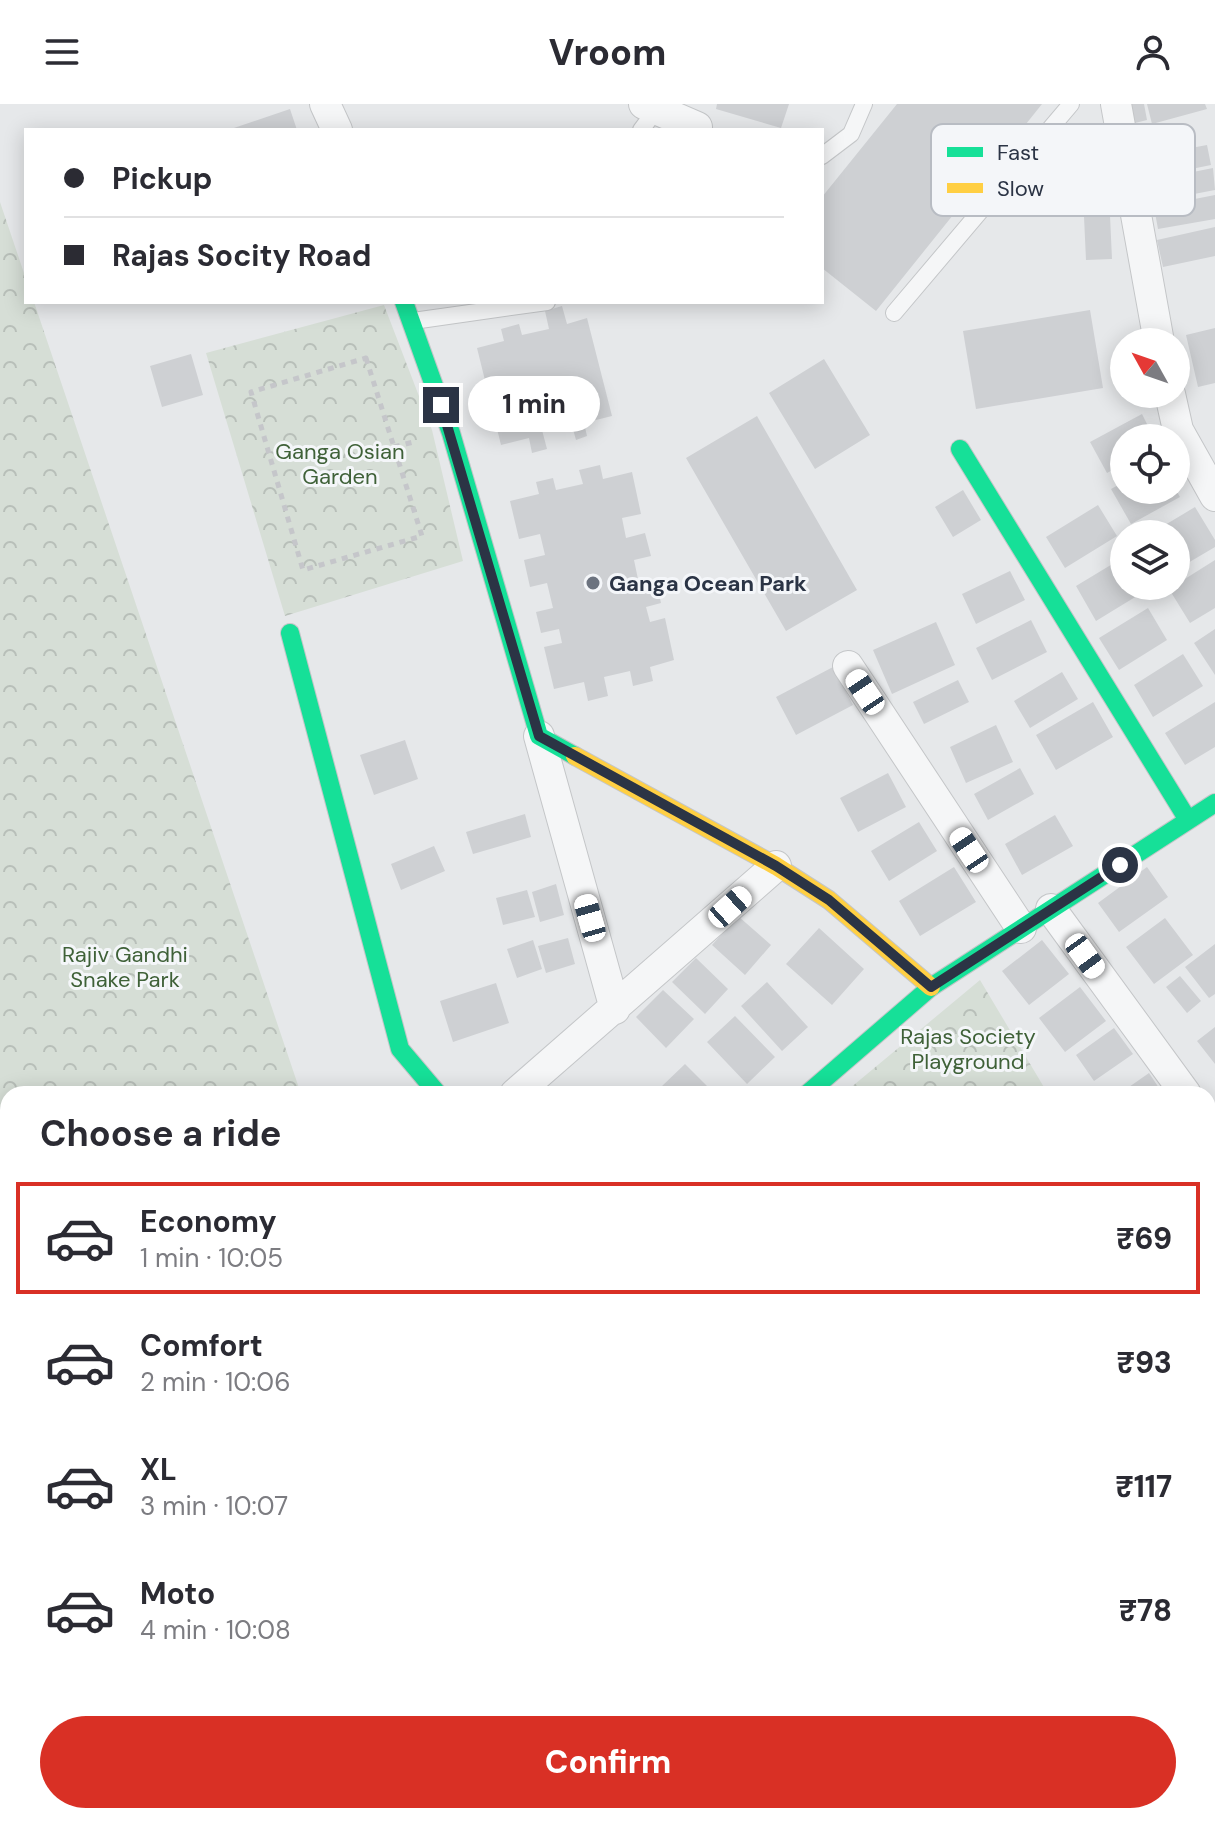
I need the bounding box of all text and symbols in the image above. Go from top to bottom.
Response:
text: Vroom [549,29,666,76]
icon: menu [40,30,84,74]
icon: person [1131,30,1175,74]
legend [931,124,1195,216]
text: Fast [997,138,1039,167]
text: Pickup [112,159,212,198]
text: Slow [997,174,1044,203]
text: Rajas Socity Road [112,236,371,275]
north arrow [1110,328,1190,408]
map controls [1110,328,1190,600]
callout: 1 min [469,377,601,433]
route end [423,387,459,423]
text: 1 min [502,387,566,421]
button: locate [1110,424,1190,504]
park label: Ganga Osian Garden [275,437,405,491]
button: layers [1110,520,1190,600]
place label: Ganga Ocean Park [609,569,807,598]
marker: Ganga Ocean Park [584,574,602,592]
car [842,665,888,719]
car [946,823,992,877]
route start [1102,847,1138,883]
car [704,882,756,932]
car [572,892,608,944]
car [1061,930,1109,982]
park label: Rajiv Gandhi Snake Park [62,940,188,994]
park label: Rajas Society Playground [900,1022,1036,1076]
text: Choose a ride [40,1110,281,1157]
icon: car [44,1202,116,1274]
text: Economy [140,1202,277,1241]
text: ₹69 [1116,1219,1172,1258]
text: 1 min · 10:05 [140,1241,283,1275]
icon: car [44,1326,116,1398]
text: Comfort [140,1326,263,1365]
text: ₹93 [1117,1343,1172,1382]
text: 2 min · 10:06 [140,1365,290,1399]
icon: car [44,1450,116,1522]
text: XL [140,1450,177,1489]
text: ₹117 [1115,1467,1172,1506]
text: 3 min · 10:07 [140,1489,288,1523]
icon: car [44,1574,116,1646]
text: Moto [140,1574,215,1613]
text: ₹78 [1119,1591,1172,1630]
text: 4 min · 10:08 [140,1613,291,1647]
button: Confirm [40,1716,1176,1808]

